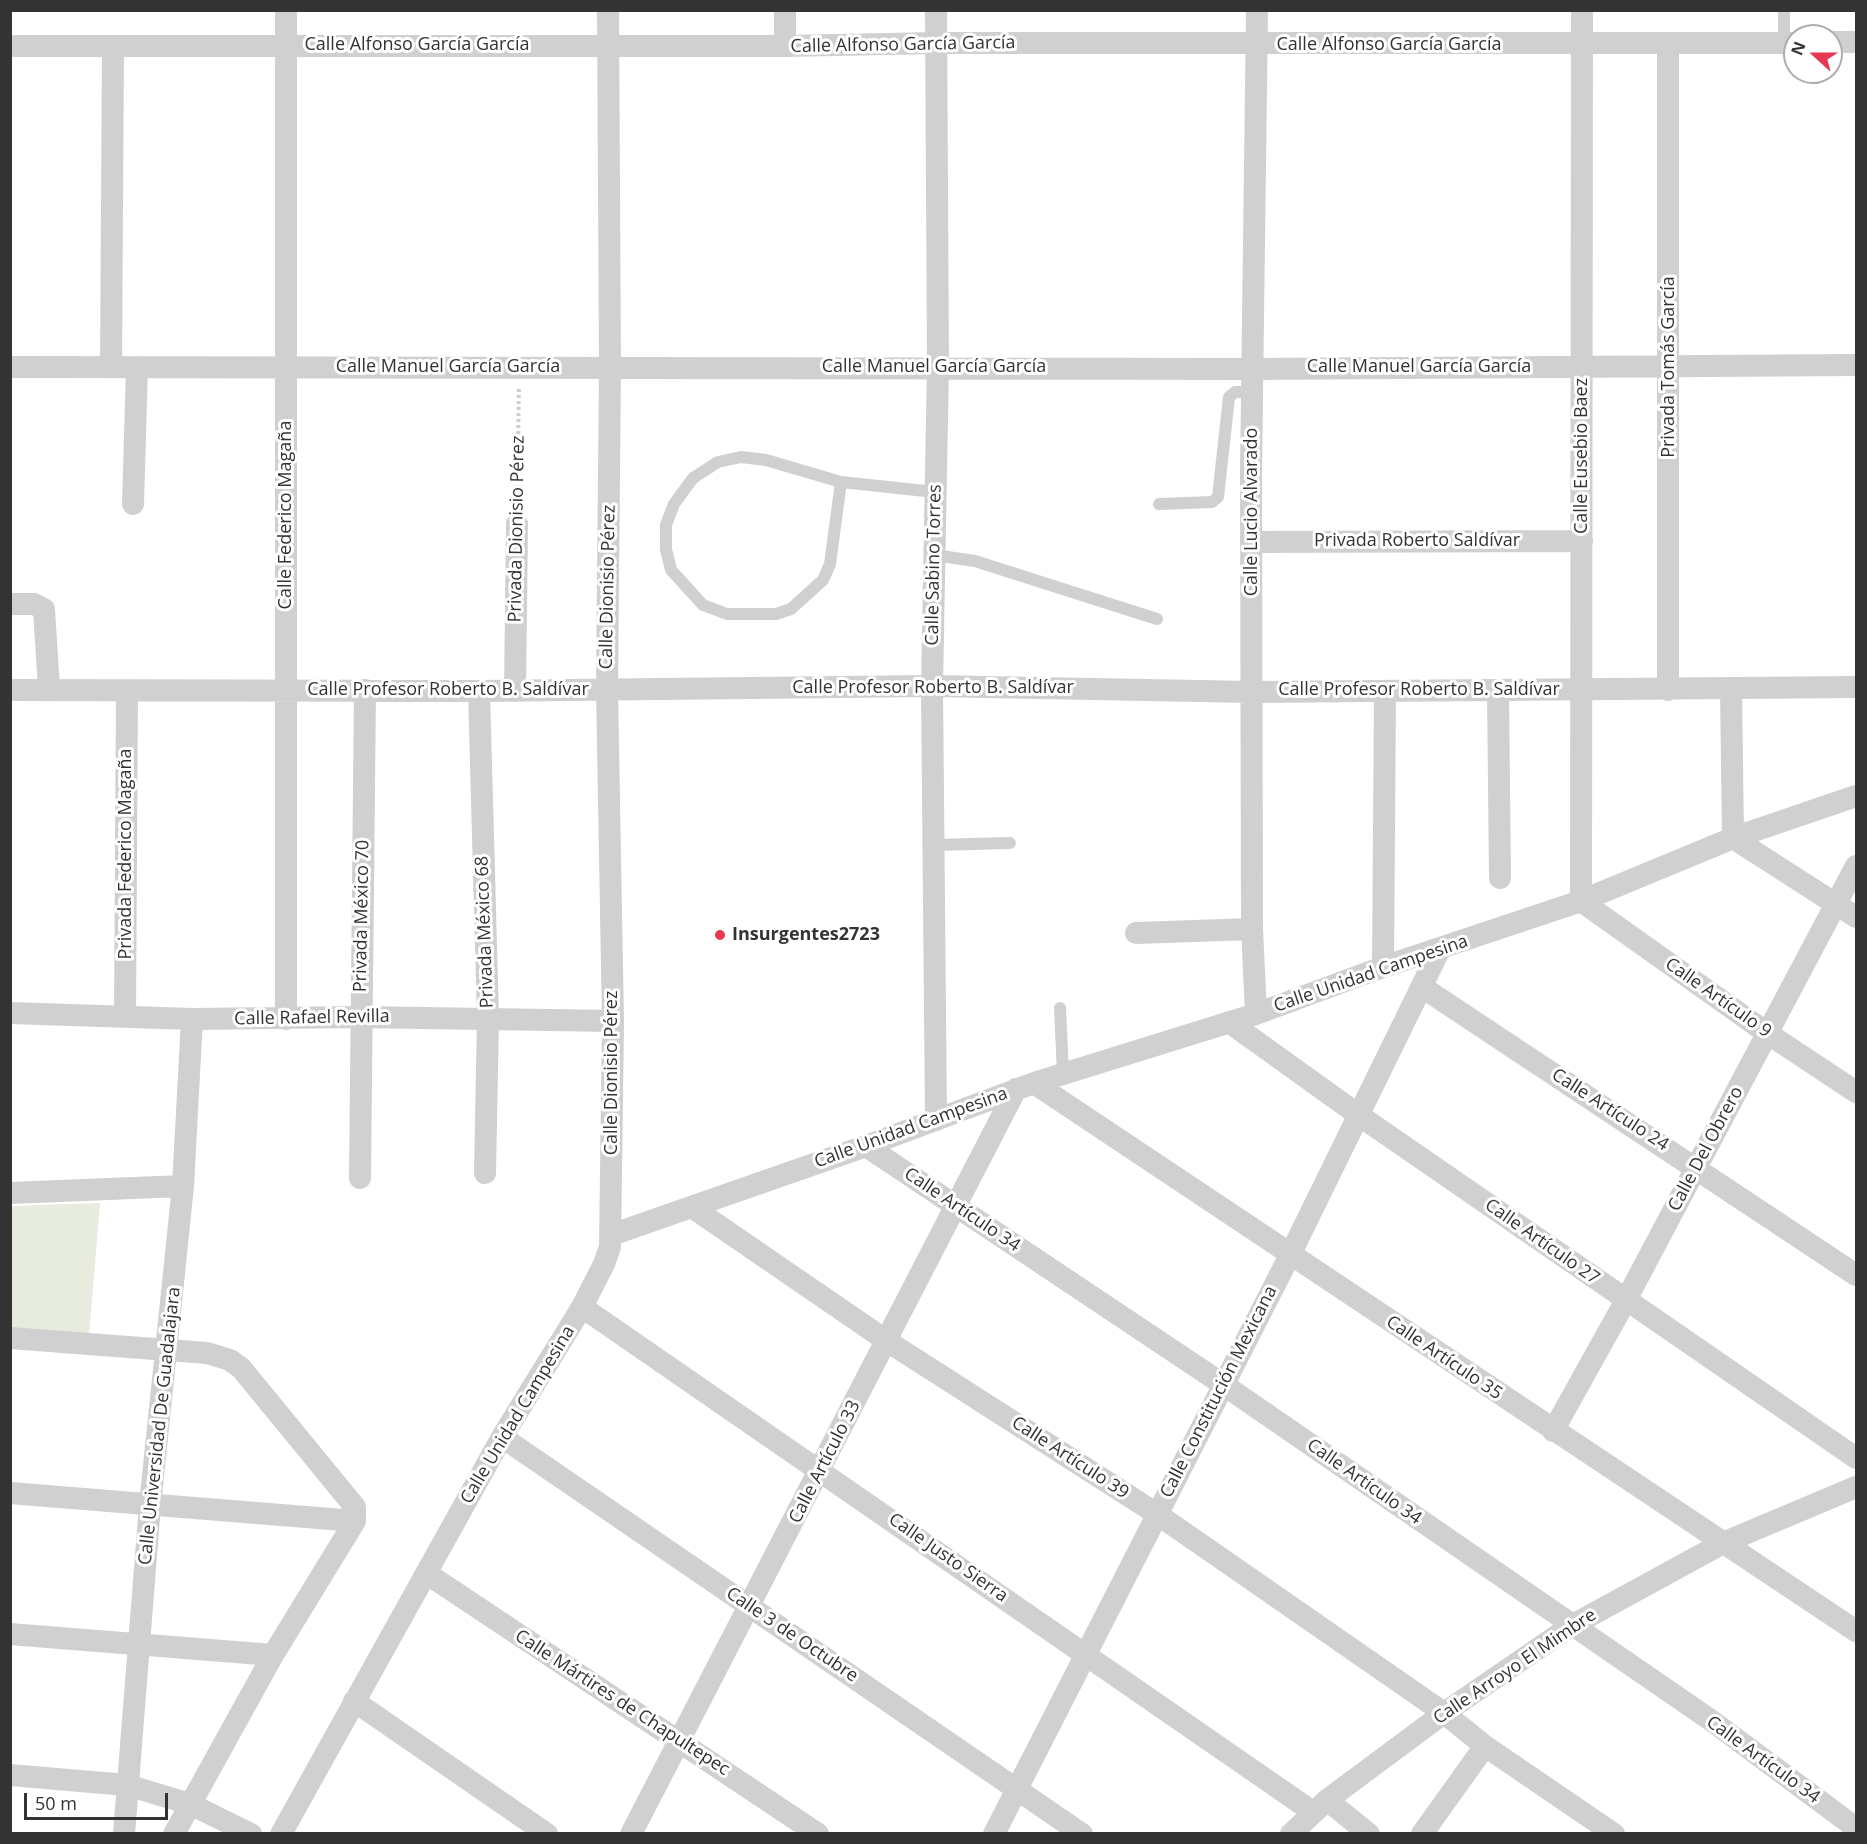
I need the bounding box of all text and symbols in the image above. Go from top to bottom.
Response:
north arrow [1783,24,1843,84]
street label: Calle Alfonso García García [790,32,1016,58]
street label: Calle Alfonso García García [304,34,530,56]
street label: Calle Alfonso García García [1276,34,1502,56]
text: N [1785,38,1811,58]
street label: Privada Tomás García [1658,276,1680,458]
street label: Calle Manuel García García [336,356,560,378]
street label: Calle Manuel García García [822,356,1046,378]
street label: Calle Manuel García García [1307,356,1531,378]
street label: Calle Eusebio Baez [1571,378,1593,534]
street label: Calle Federico Magaña [275,421,297,609]
street label: Calle Lucio Alvarado [1241,428,1263,596]
street label: Privada Dionisio Pérez [505,435,529,623]
street label: Calle Sabino Torres [922,484,946,646]
street label: Calle Dionisio Pérez [596,504,620,670]
street label: Privada Roberto Saldívar [1314,530,1520,552]
street label: Calle Profesor Roberto B. Saldívar [792,677,1074,699]
street label: Calle Profesor Roberto B. Saldívar [307,679,589,701]
street label: Calle Profesor Roberto B. Saldívar [1278,679,1560,701]
street label: Privada Federico Magaña [115,749,137,959]
street label: Privada México 70 [350,840,374,992]
street label: Privada México 68 [472,855,498,1009]
place label: Insurgentes2723 [732,924,880,946]
marker: Insurgentes2723 [713,928,727,942]
street label: Calle Unidad Campesina [1271,931,1471,1017]
street label: Calle Artículo 9 [1661,953,1775,1043]
street label: Calle Dionisio Pérez [601,991,623,1155]
street label: Calle Rafael Revilla [234,1006,390,1030]
street label: Calle Artículo 24 [1547,1064,1673,1156]
street label: Calle Unidad Campesina [812,1083,1010,1173]
street label: Calle Del Obrero [1664,1083,1748,1215]
street label: Calle Artículo 34 [900,1163,1024,1257]
street label: Calle Artículo 27 [1480,1194,1604,1290]
street label: Calle Constitución Mexicana [1156,1282,1282,1502]
street label: Calle Universidad De Guadalajara [135,1286,185,1566]
street label: Calle Artículo 35 [1382,1311,1506,1405]
street label: Calle Unidad Campesina [456,1322,580,1508]
street label: Calle Artículo 33 [785,1397,865,1527]
street label: Calle Artículo 39 [1007,1412,1133,1504]
street label: Calle Artículo 34 [1302,1434,1426,1530]
street label: Calle Justo Sierra [884,1509,1012,1607]
street label: Calle 3 de Octubre [722,1583,862,1687]
street label: Calle Arroyo El Mimbre [1429,1604,1601,1730]
street label: Calle Mártires de Chapultepec [511,1625,733,1781]
street label: Calle Artículo 34 [1702,1712,1824,1808]
scale bar [27,1781,171,1819]
text: 50 m [35,1791,77,1815]

